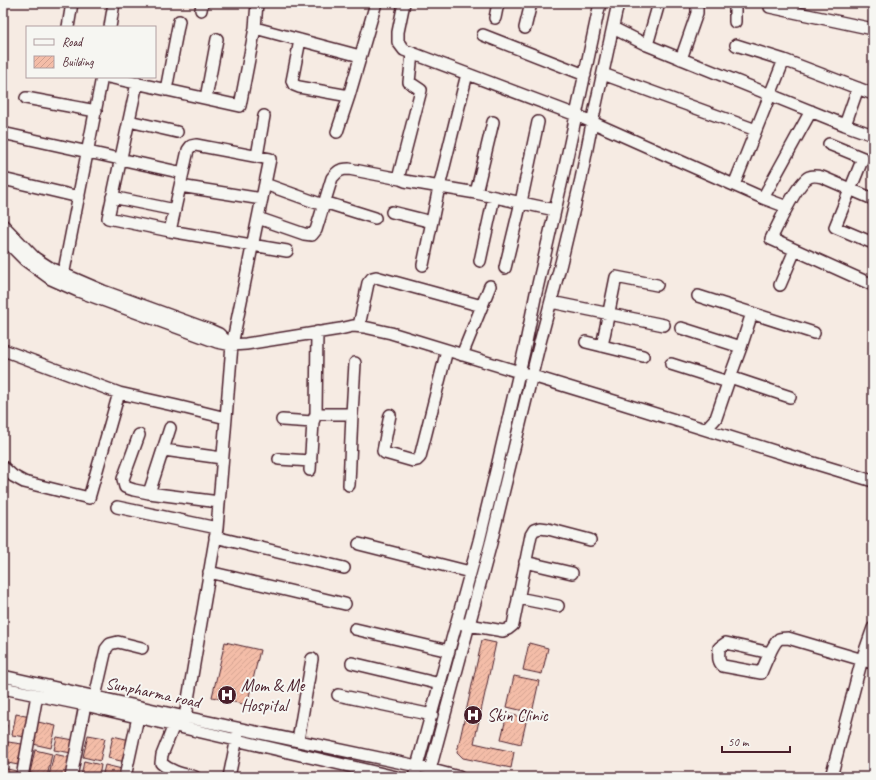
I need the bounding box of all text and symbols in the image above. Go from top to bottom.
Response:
legend [26,26,156,78]
text: Road [62,34,84,50]
text: Building [62,54,94,70]
street label: Sunpharma road [104,672,204,713]
place label: Mom & Me Hospital [241,675,306,716]
hospital icon: Mom & Me Hospital [216,684,238,706]
hospital icon: Skin Clinic [462,704,484,726]
place label: Skin Clinic [487,705,549,726]
scale bar [722,728,790,754]
text: 50 m [728,734,750,750]

